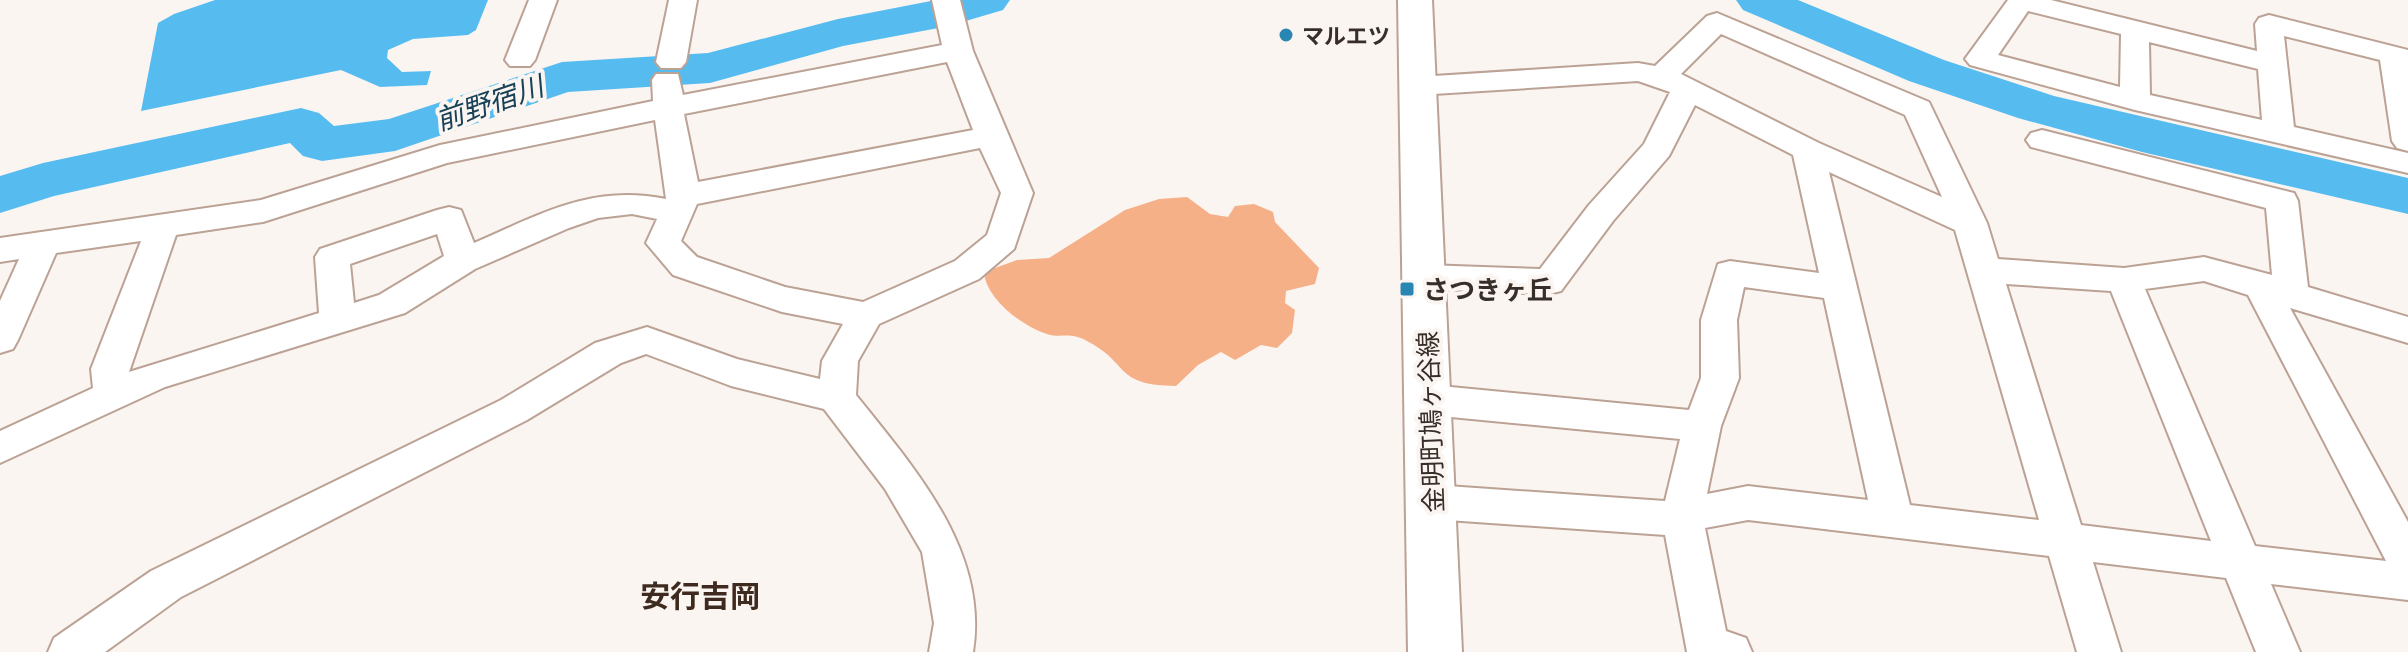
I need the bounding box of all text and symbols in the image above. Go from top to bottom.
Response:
place label: マルエツ [1302,20,1390,50]
marker: マルエツ [1277,26,1295,44]
water label: 前野宿川 [430,65,551,138]
place label: さつきヶ丘 [1423,271,1553,307]
marker: さつきヶ丘 [1398,280,1416,298]
street label: 金明町鳩ヶ谷線 [1409,330,1451,514]
district label: 安行吉岡 [640,575,760,616]

